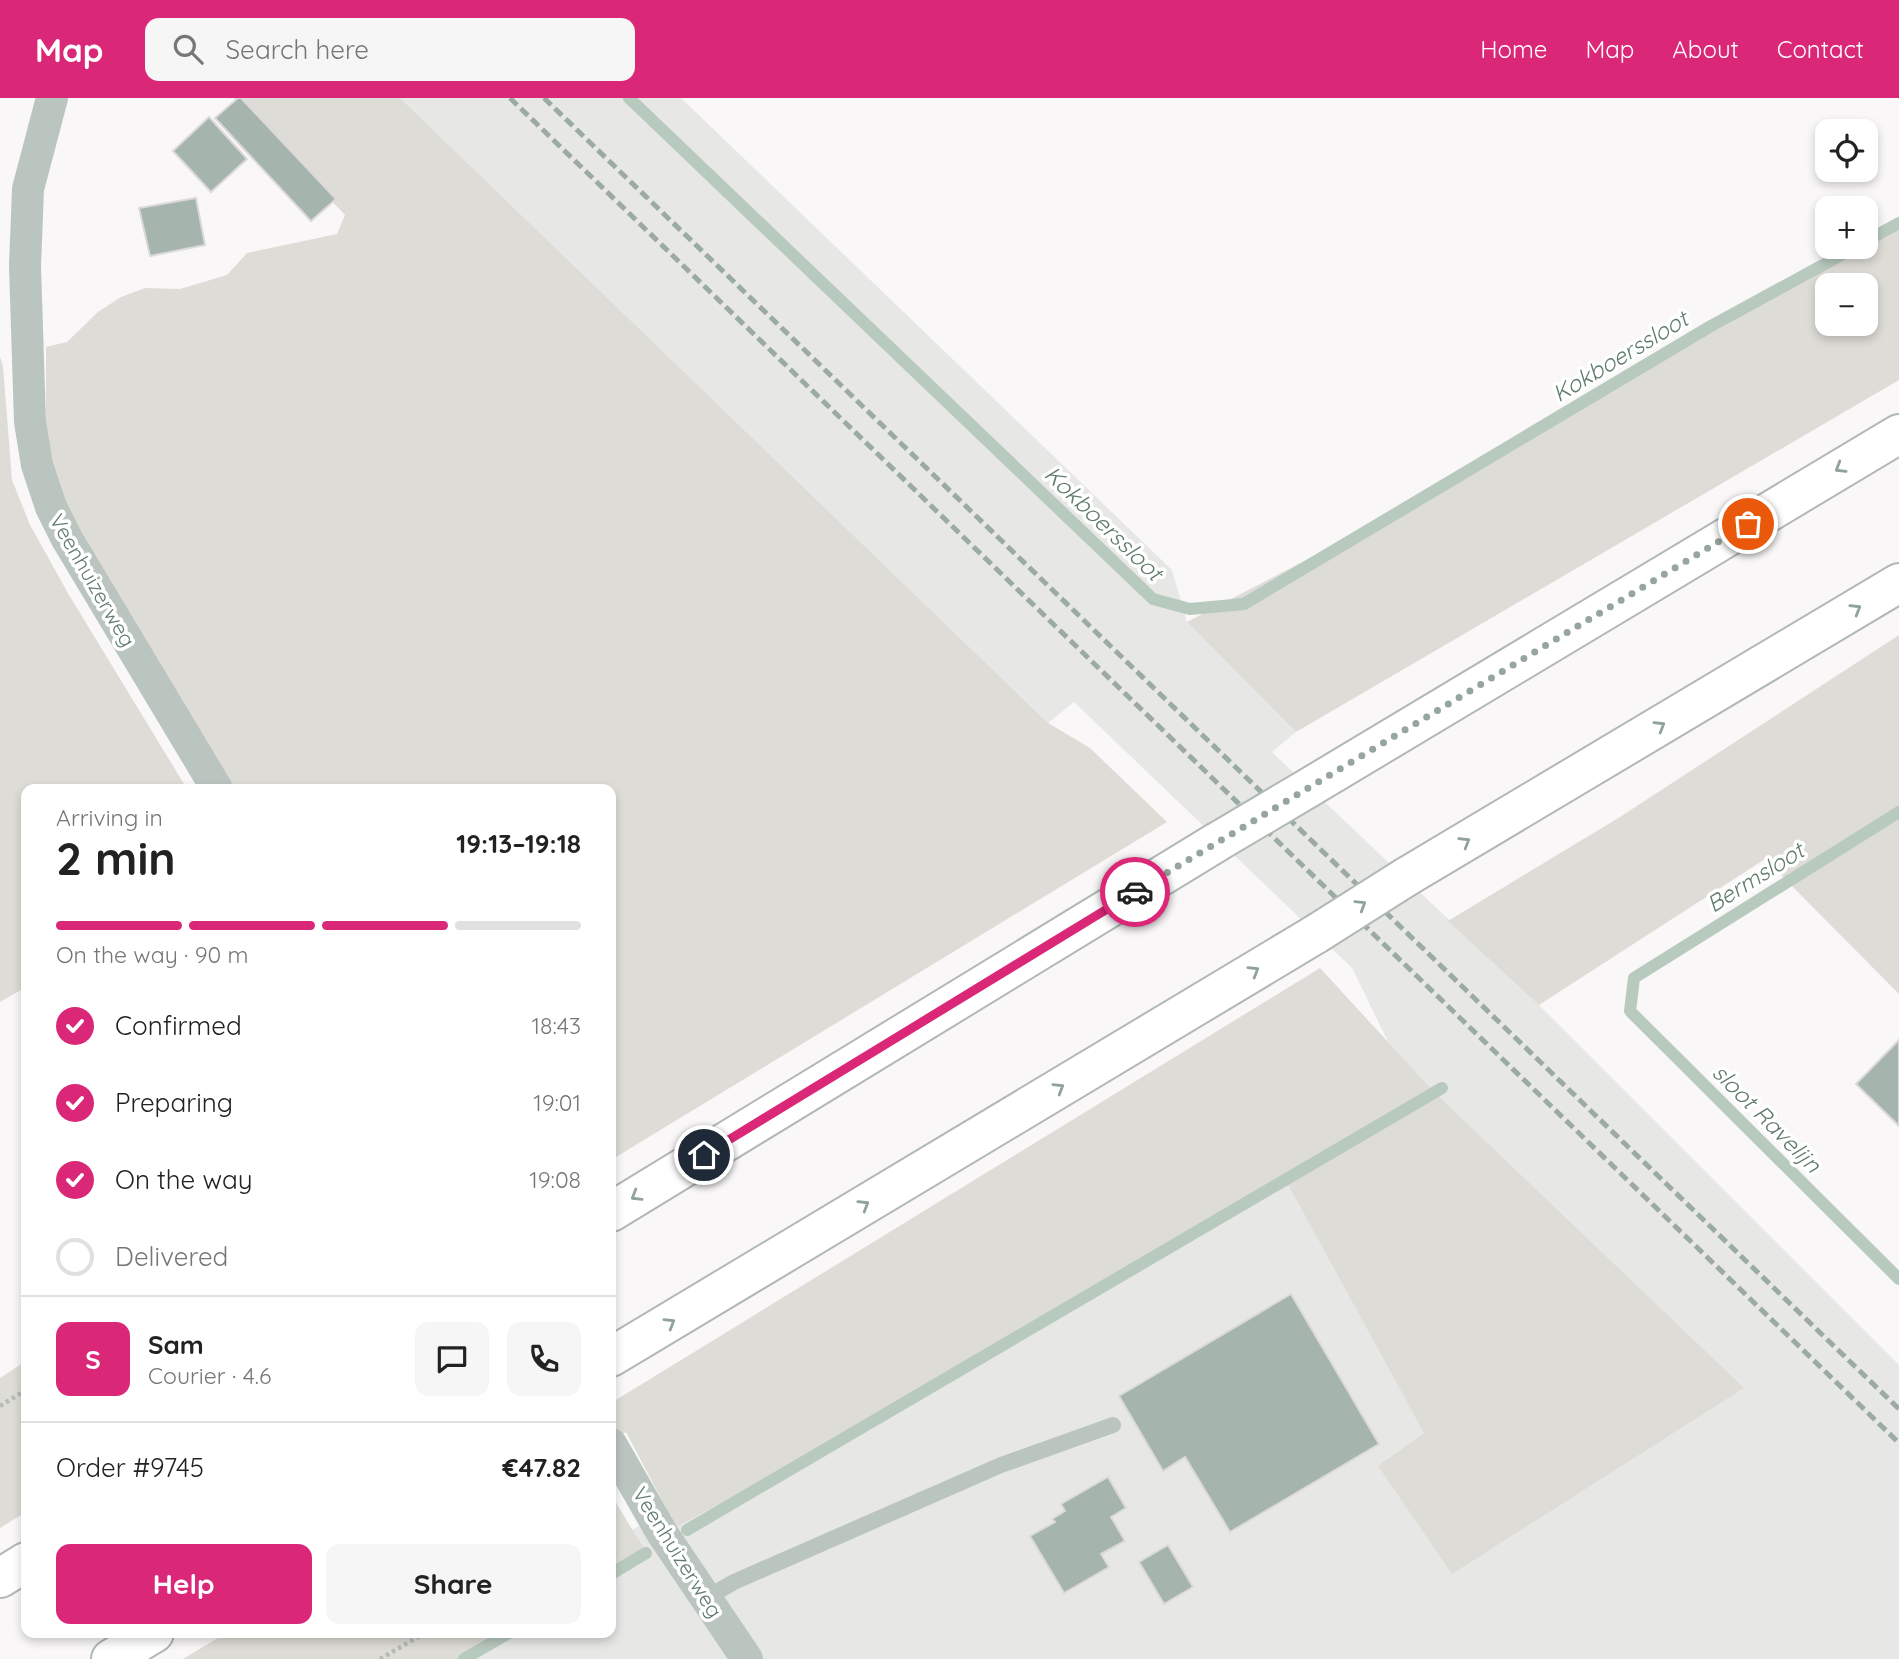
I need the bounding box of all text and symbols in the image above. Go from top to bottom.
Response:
search box [145,18,635,81]
text: Map [35,29,103,70]
icon: search [169,30,207,68]
text: Search here [225,33,369,66]
text: Home [1480,34,1547,64]
text: Map [1585,34,1634,64]
text: About [1672,34,1739,64]
text: Contact [1777,34,1864,64]
map controls [1815,119,1878,336]
button: locate [1815,119,1878,182]
button: + [1815,196,1878,259]
button: − [1815,273,1878,336]
water label: Kokboerssloot [1547,303,1695,408]
water label: Kokboerssloot [1039,459,1171,588]
one-way arrow [1835,460,1848,473]
pin [1718,494,1778,554]
icon: bag [1729,505,1767,543]
street label: Veenhuizerweg [44,509,142,651]
one-way arrow [1848,604,1861,617]
one-way arrow [1653,721,1666,734]
text: Arriving in [56,803,163,832]
text: 19:13–19:18 [456,827,581,860]
text: 2 min [56,829,176,887]
water label: Bermsloot [1701,835,1811,918]
one-way arrow [1458,837,1471,850]
courier [1100,857,1170,927]
icon: car [1116,873,1154,911]
one-way arrow [1353,901,1366,914]
text: On the way · 90 m [56,940,249,969]
one-way arrow [1247,966,1260,979]
icon: check [56,1007,94,1045]
text: Confirmed [115,1009,242,1042]
text: 18:43 [532,1011,581,1040]
water label: sloot Ravelijn [1707,1058,1828,1179]
one-way arrow [1052,1083,1065,1096]
icon: check [56,1084,94,1122]
text: Preparing [115,1086,233,1119]
text: 19:01 [533,1088,581,1117]
pin [674,1125,734,1185]
icon: home [685,1136,723,1174]
icon: check [56,1161,94,1199]
text: On the way [115,1163,253,1196]
text: 19:08 [529,1165,581,1194]
one-way arrow [630,1188,643,1201]
one-way arrow [857,1201,870,1214]
text: Delivered [115,1240,228,1273]
one-way arrow [662,1318,675,1331]
button: chat [415,1322,489,1396]
button: phone [507,1322,581,1396]
text: Sam [148,1328,204,1361]
text: S [85,1343,101,1376]
text: Courier · 4.6 [148,1361,271,1390]
text: Order #9745 [56,1451,204,1484]
text: €47.82 [502,1451,581,1484]
street label: Veenhuizerweg [627,1482,729,1622]
button: Help [56,1544,312,1624]
button: Share [326,1544,581,1624]

